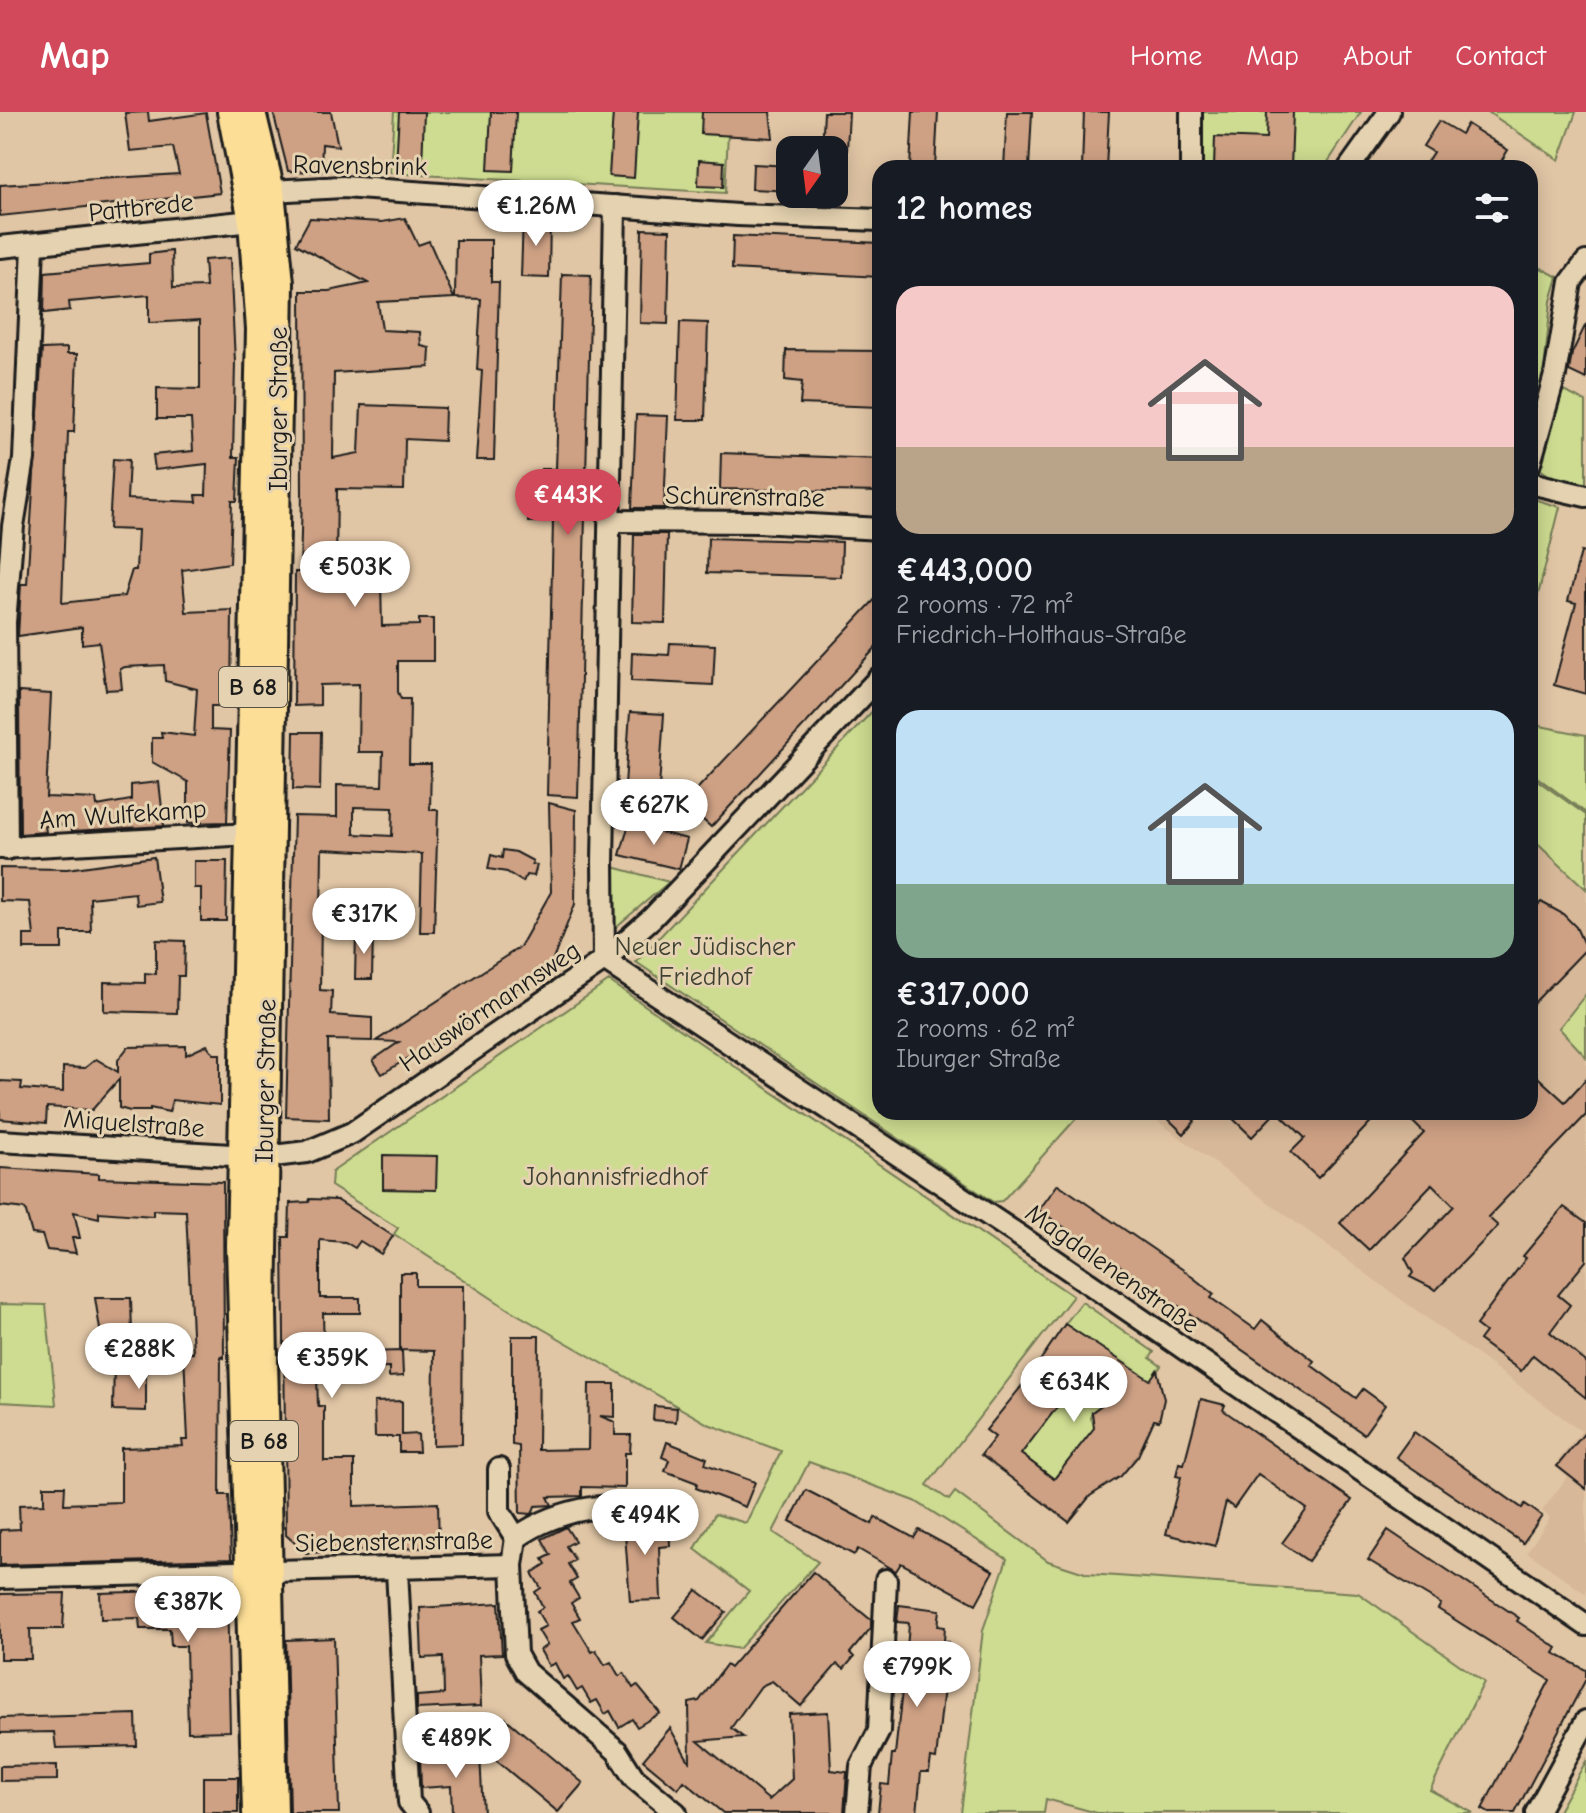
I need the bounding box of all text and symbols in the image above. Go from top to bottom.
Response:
text: Map [40,34,110,78]
text: Home [1130,40,1202,72]
text: Map [1246,40,1299,72]
text: About [1343,40,1411,72]
text: Contact [1455,40,1546,72]
north arrow [776,136,848,208]
map controls [776,136,848,208]
street label: Ravensbrink [293,150,428,182]
pin: €1.26M [471,180,601,248]
icon: filters [1470,186,1514,230]
street label: Pattbrede [87,188,195,228]
text: 12 homes [896,188,1032,228]
text: €1.26M [496,191,576,221]
street label: Iburger Straße [264,327,294,491]
icon: home [1133,338,1277,482]
pin: €443K [512,469,624,537]
text: €443K [533,480,603,510]
street label: Schürenstraße [665,481,825,513]
pin: €503K [299,541,411,609]
text: €443,000 [896,550,1033,590]
text: €503K [318,552,392,582]
text: 2 rooms · 72 m² [896,590,1073,620]
text: Friedrich-Holthaus-Straße [896,620,1187,650]
road number: B 68 [219,667,287,707]
icon: home [1133,762,1277,906]
pin: €627K [598,779,710,847]
text: €627K [619,790,689,820]
street label: Am Wulfekamp [38,794,208,836]
pin: €317K [308,888,420,956]
text: €317K [330,899,398,929]
park label: Neuer Jüdischer Friedhof [615,932,796,992]
street label: Hauswörmannsweg [394,935,586,1079]
text: €317,000 [896,974,1030,1014]
street label: Iburger Straße [250,999,282,1163]
text: 2 rooms · 62 m² [896,1014,1074,1044]
text: Iburger Straße [896,1044,1060,1074]
street label: Miquelstraße [62,1104,206,1144]
park label: Johannisfriedhof [523,1162,709,1192]
street label: Magdalenenstraße [1019,1198,1205,1340]
pin: €288K [83,1323,195,1391]
pin: €359K [276,1332,388,1400]
text: €288K [103,1334,175,1364]
text: €359K [296,1343,368,1373]
pin: €634K [1018,1356,1130,1424]
text: €634K [1038,1367,1110,1397]
road number: B 68 [230,1421,298,1461]
pin: €494K [589,1489,701,1557]
text: €494K [610,1500,680,1530]
street label: Siebensternstraße [295,1525,493,1559]
pin: €387K [132,1576,244,1644]
text: €387K [153,1587,223,1617]
pin: €799K [861,1641,973,1709]
text: €799K [882,1652,952,1682]
pin: €489K [400,1712,512,1780]
text: €489K [420,1723,492,1753]

